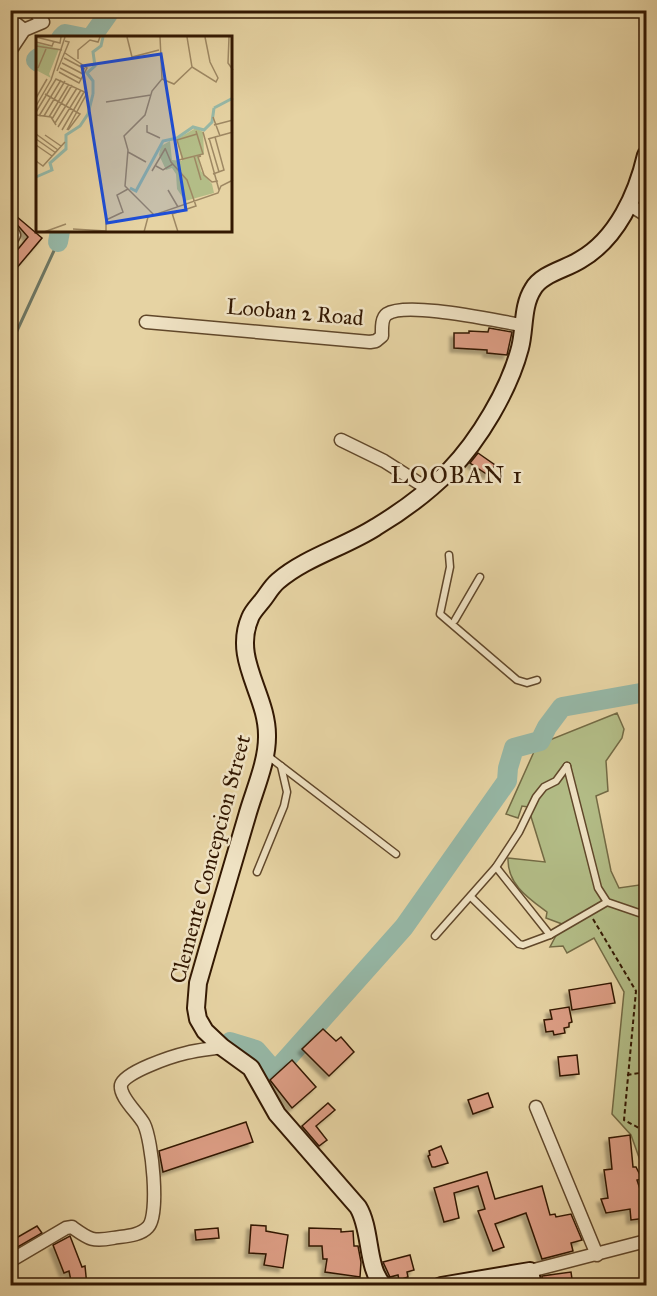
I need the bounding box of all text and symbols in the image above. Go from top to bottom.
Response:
inset map [36,36,232,232]
street label: Looban 2 Road [225,293,365,331]
district label: LOOBAN 1 [390,460,524,490]
street label: Clemente Concepcion Street [164,731,256,986]

